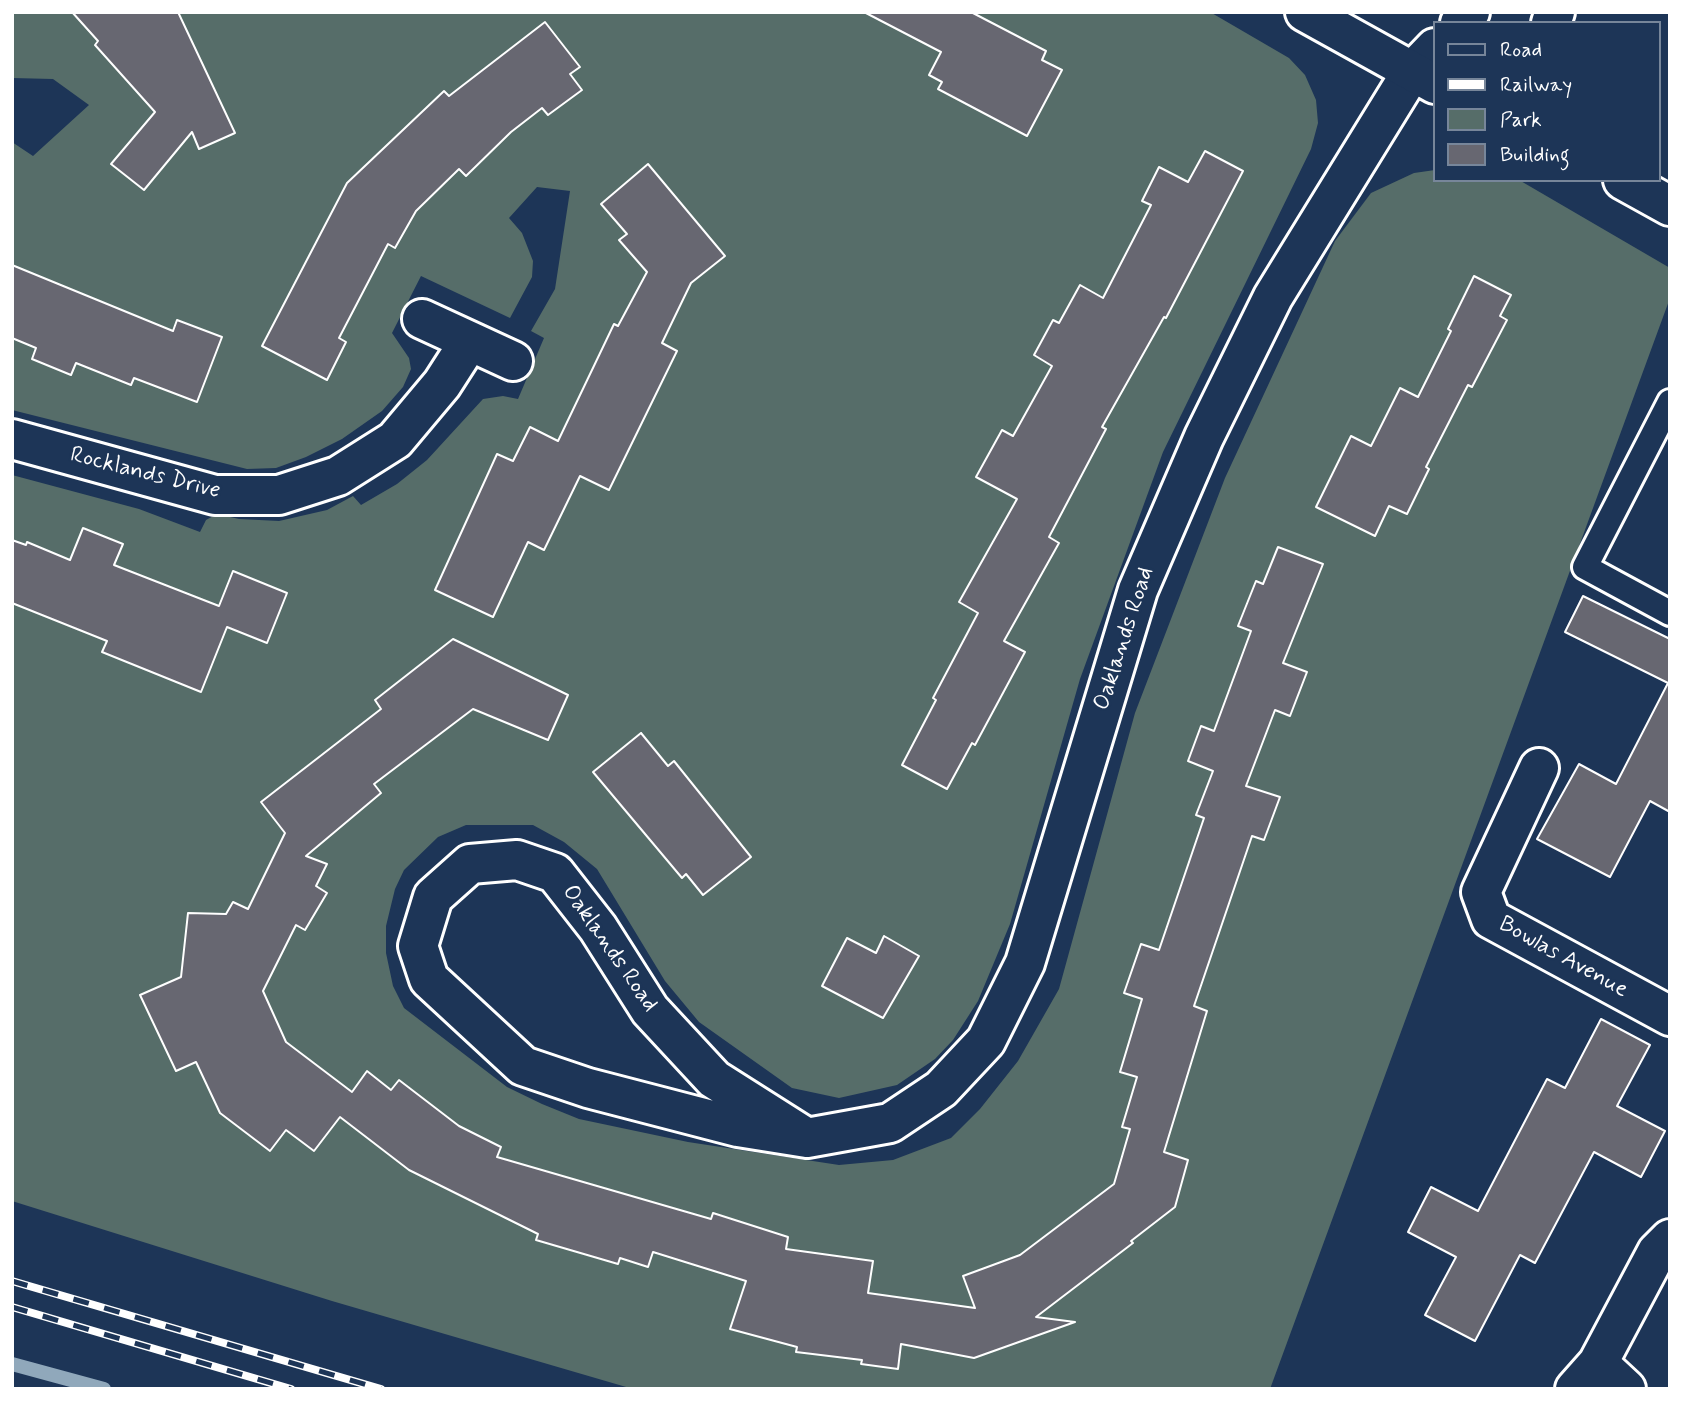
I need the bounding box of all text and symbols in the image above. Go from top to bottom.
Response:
legend [1434,21,1661,182]
text: Road [1500,36,1542,64]
text: Railway [1500,71,1572,99]
text: Park [1500,106,1542,134]
text: Building [1500,141,1570,169]
street label: Rocklands Drive [67,442,223,506]
street label: Oaklands Road [1089,564,1161,714]
street label: Oaklands Road [555,880,663,1018]
street label: Bowlas Avenue [1494,911,1632,1005]

